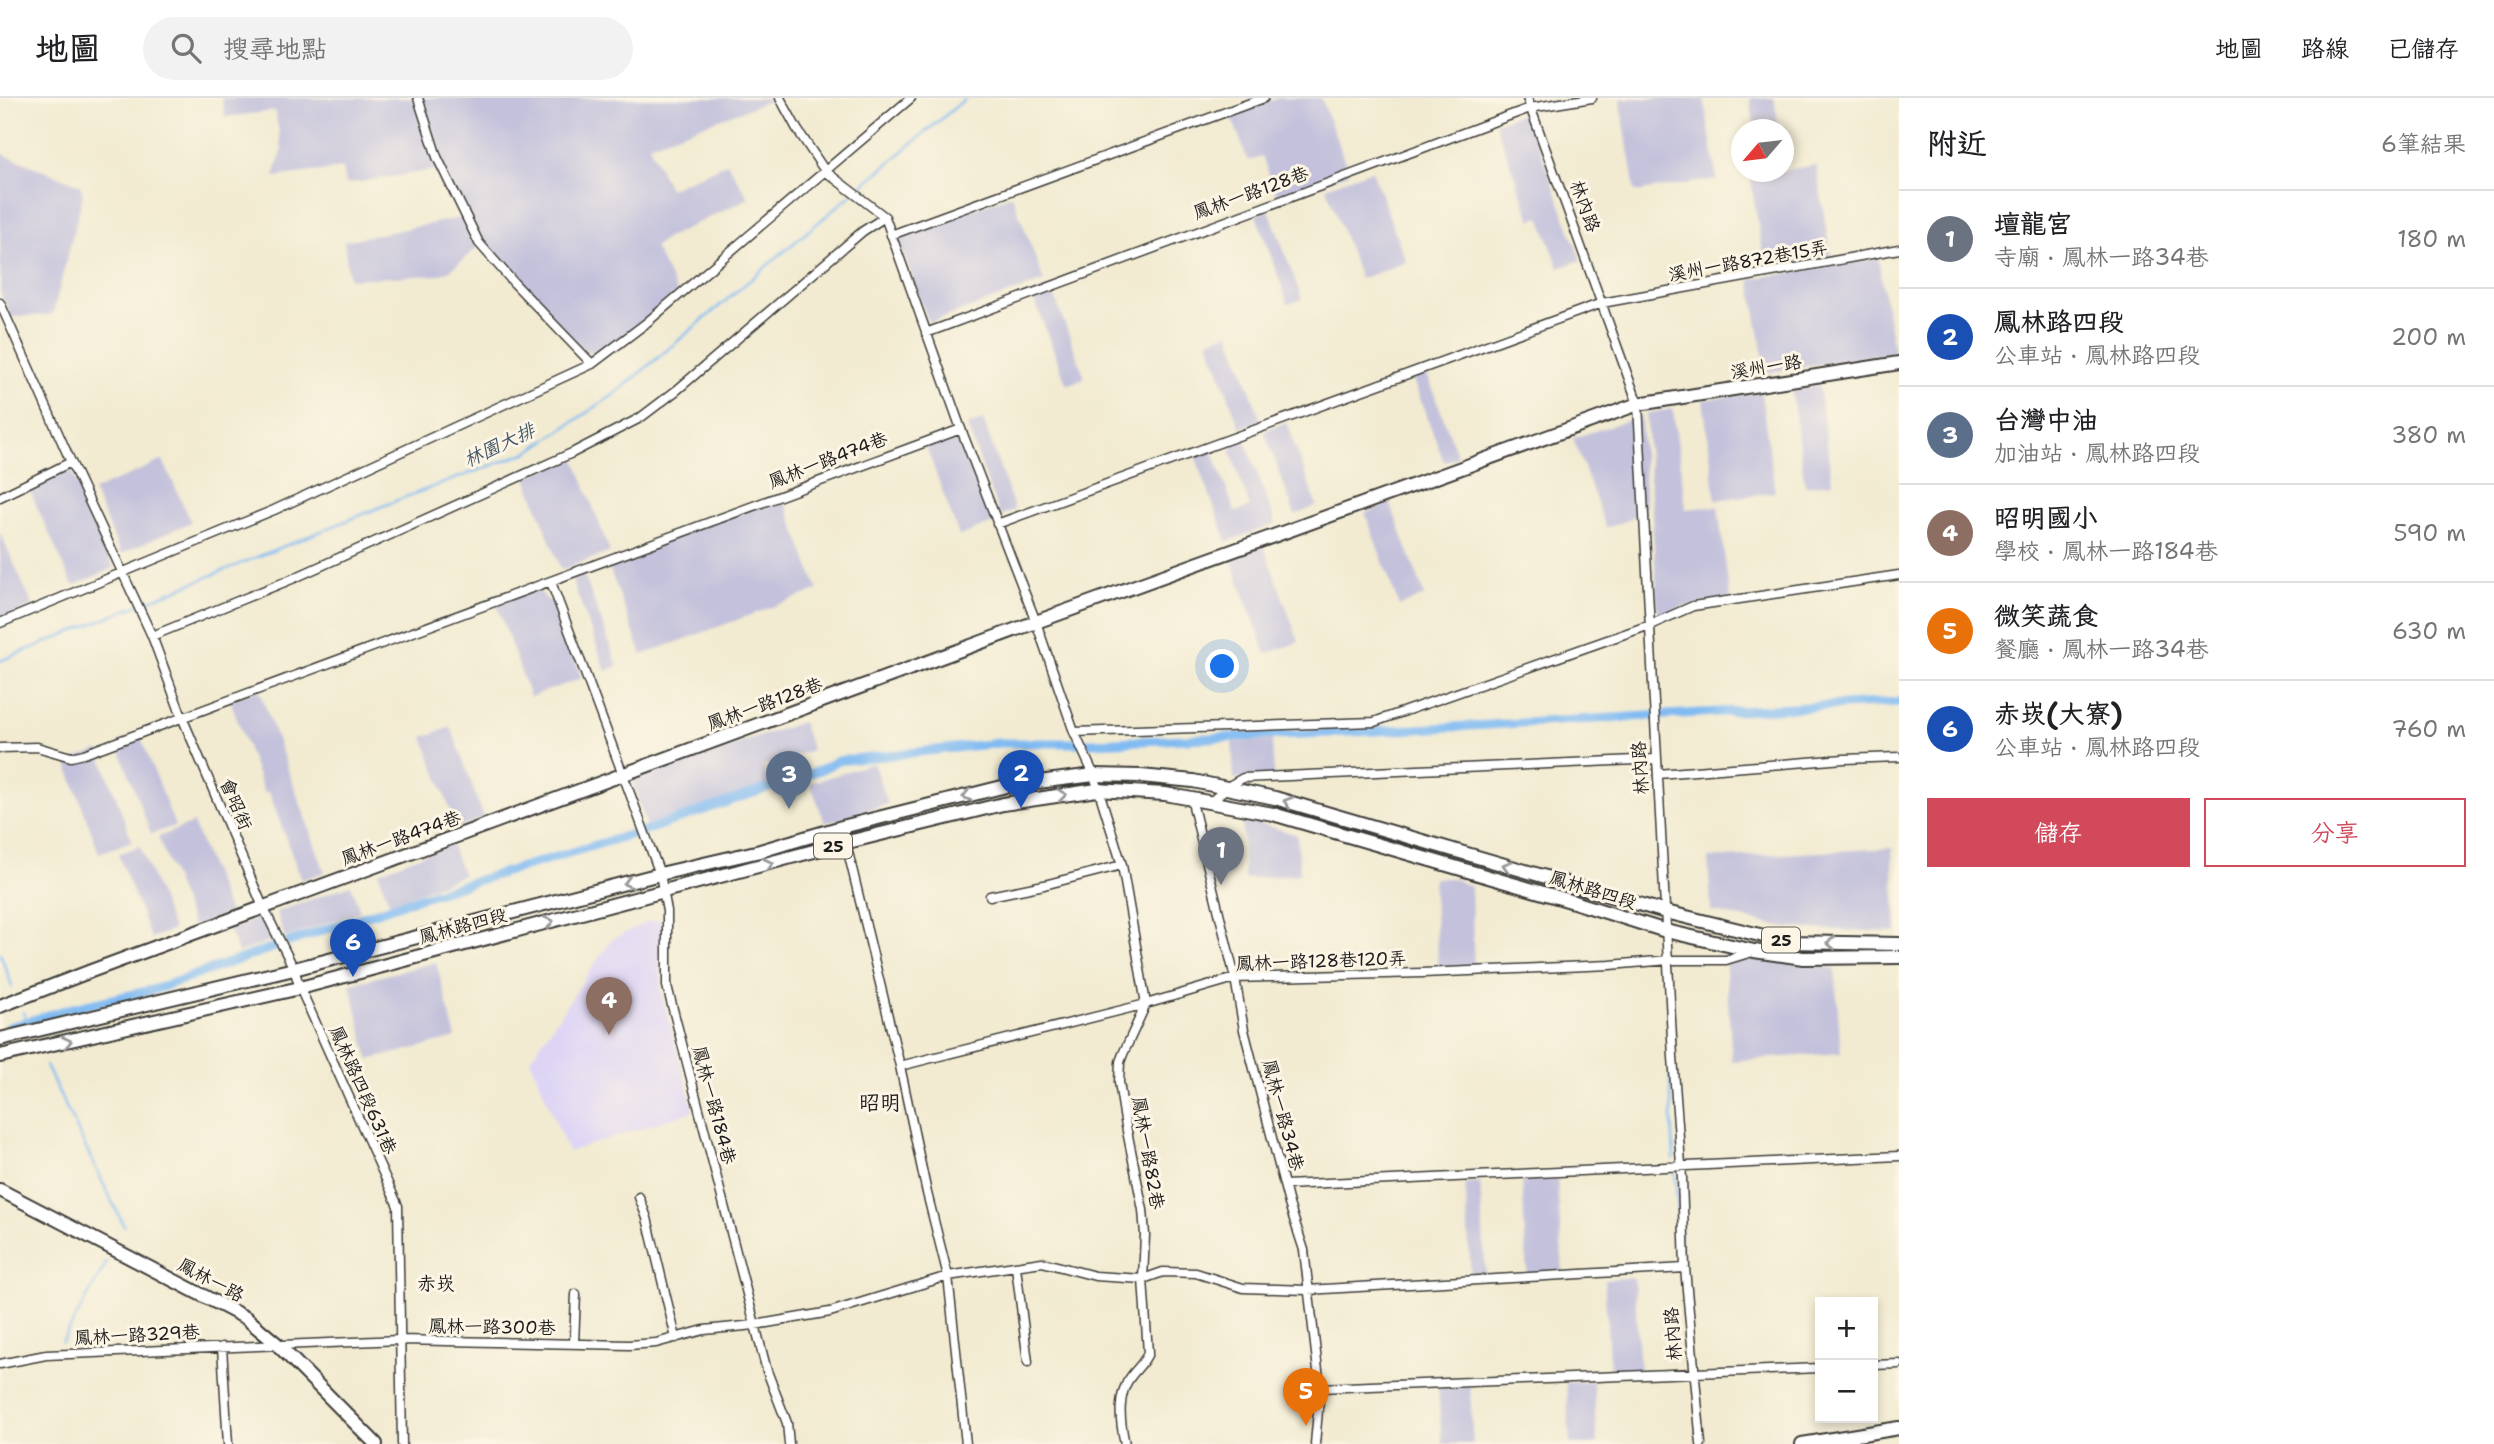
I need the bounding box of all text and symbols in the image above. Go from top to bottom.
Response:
search box [143,17,633,80]
text: 地圖 [35,26,101,71]
icon: search [167,29,205,67]
text: 搜尋地點 [223,31,327,66]
text: 地圖 [2215,33,2263,65]
text: 路線 [2301,33,2349,65]
text: 已儲存 [2387,33,2459,65]
north arrow [1731,119,1794,182]
text: 附近 [1927,123,1987,164]
text: 6筆結果 [2381,129,2466,159]
street label: 鳳林一路128巷 [1190,161,1312,225]
street label: 林內路 [1564,177,1606,235]
text: 壇龍宮 [1994,206,2072,241]
text: 1 [1945,224,1955,254]
text: 180 m [2397,224,2466,254]
street label: 溪州一路872巷15弄 [1666,235,1830,287]
text: 寺廟 · 鳳林一路34巷 [1994,242,2208,272]
text: 鳳林路四段 [1994,304,2124,339]
text: 2 [1942,322,1958,352]
text: 200 m [2391,322,2466,352]
text: 公車站 · 鳳林路四段 [1994,340,2200,370]
street label: 溪州一路 [1729,350,1803,384]
text: 台灣中油 [1994,402,2098,437]
water label: 林園大排 [459,417,541,472]
text: 3 [1942,420,1958,450]
text: 380 m [2391,420,2466,450]
street label: 鳳林一路474巷 [765,426,891,494]
text: 加油站 · 鳳林路四段 [1994,438,2200,468]
text: 昭明國小 [1994,500,2098,535]
text: 4 [1942,518,1958,548]
text: 590 m [2393,518,2466,548]
text: 學校 · 鳳林一路184巷 [1994,536,2218,566]
text: 微笑蔬食 [1994,598,2098,633]
text: 5 [1943,616,1957,646]
text: 630 m [2392,616,2466,646]
text: 餐廳 · 鳳林一路34巷 [1994,634,2208,664]
your location [1205,649,1239,683]
street label: 鳳林一路128巷 [704,672,826,736]
text: 赤崁(大寮) [1994,696,2123,731]
text: 6 [1942,714,1958,744]
text: 760 m [2392,714,2466,744]
text: 公車站 · 鳳林路四段 [1994,732,2200,762]
street label: 林內路 [1627,740,1653,796]
pin: 2 [998,750,1044,808]
pin: 3 [766,751,812,809]
street label: 會昭街 [214,774,258,834]
one-way arrow [1056,787,1067,802]
one-way arrow [961,788,973,802]
one-way arrow [1283,796,1295,811]
button: 儲存 [1927,798,2190,867]
button: 分享 [2204,798,2466,867]
street label: 鳳林一路474巷 [338,805,464,871]
pin: 1 [1198,827,1244,885]
road number: 25 [814,834,852,859]
one-way arrow [763,858,775,872]
one-way arrow [1501,859,1513,874]
street label: 鳳林路四段 [1546,865,1640,915]
one-way arrow [622,875,634,889]
street label: 鳳林路四段 [416,903,510,949]
one-way arrow [543,916,555,930]
pin: 6 [330,919,376,977]
road number: 25 [1762,928,1800,953]
one-way arrow [1825,935,1836,951]
street label: 鳳林一路128巷120弄 [1235,946,1407,976]
pin: 4 [586,977,632,1035]
street label: 鳳林路四段631巷 [324,1022,402,1158]
one-way arrow [61,1035,73,1050]
street label: 鳳林一路184巷 [687,1043,741,1167]
street label: 鳳林一路34巷 [1257,1057,1309,1173]
district label: 昭明 [859,1089,901,1117]
street label: 鳳林一路82巷 [1126,1095,1170,1211]
street label: 鳳林一路 [174,1253,248,1307]
district label: 赤崁 [417,1271,455,1296]
map controls [1815,1297,1878,1423]
button: + [1815,1297,1878,1360]
street label: 林內路 [1659,1306,1687,1362]
street label: 鳳林一路300巷 [428,1314,556,1340]
street label: 鳳林一路329巷 [74,1320,200,1350]
button: − [1815,1360,1878,1423]
pin: 5 [1283,1368,1329,1426]

